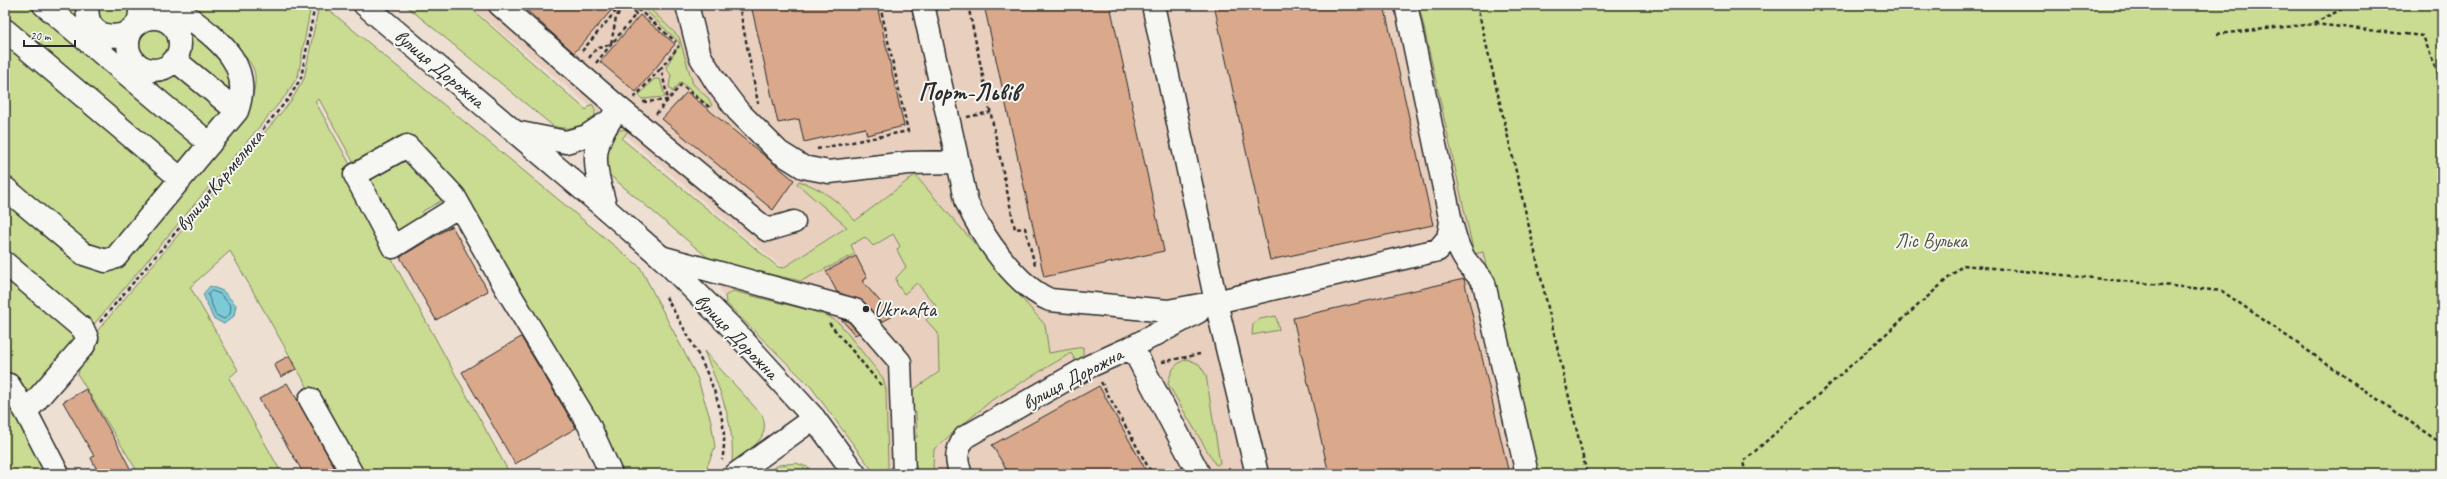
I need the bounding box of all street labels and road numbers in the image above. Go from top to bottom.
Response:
street label: вулиця Дорожна [389,23,491,114]
street label: вулиця Кармелюка [170,124,270,236]
street label: вулиця Дорожна [689,288,785,386]
street label: вулиця Дорожна [1018,341,1128,415]

